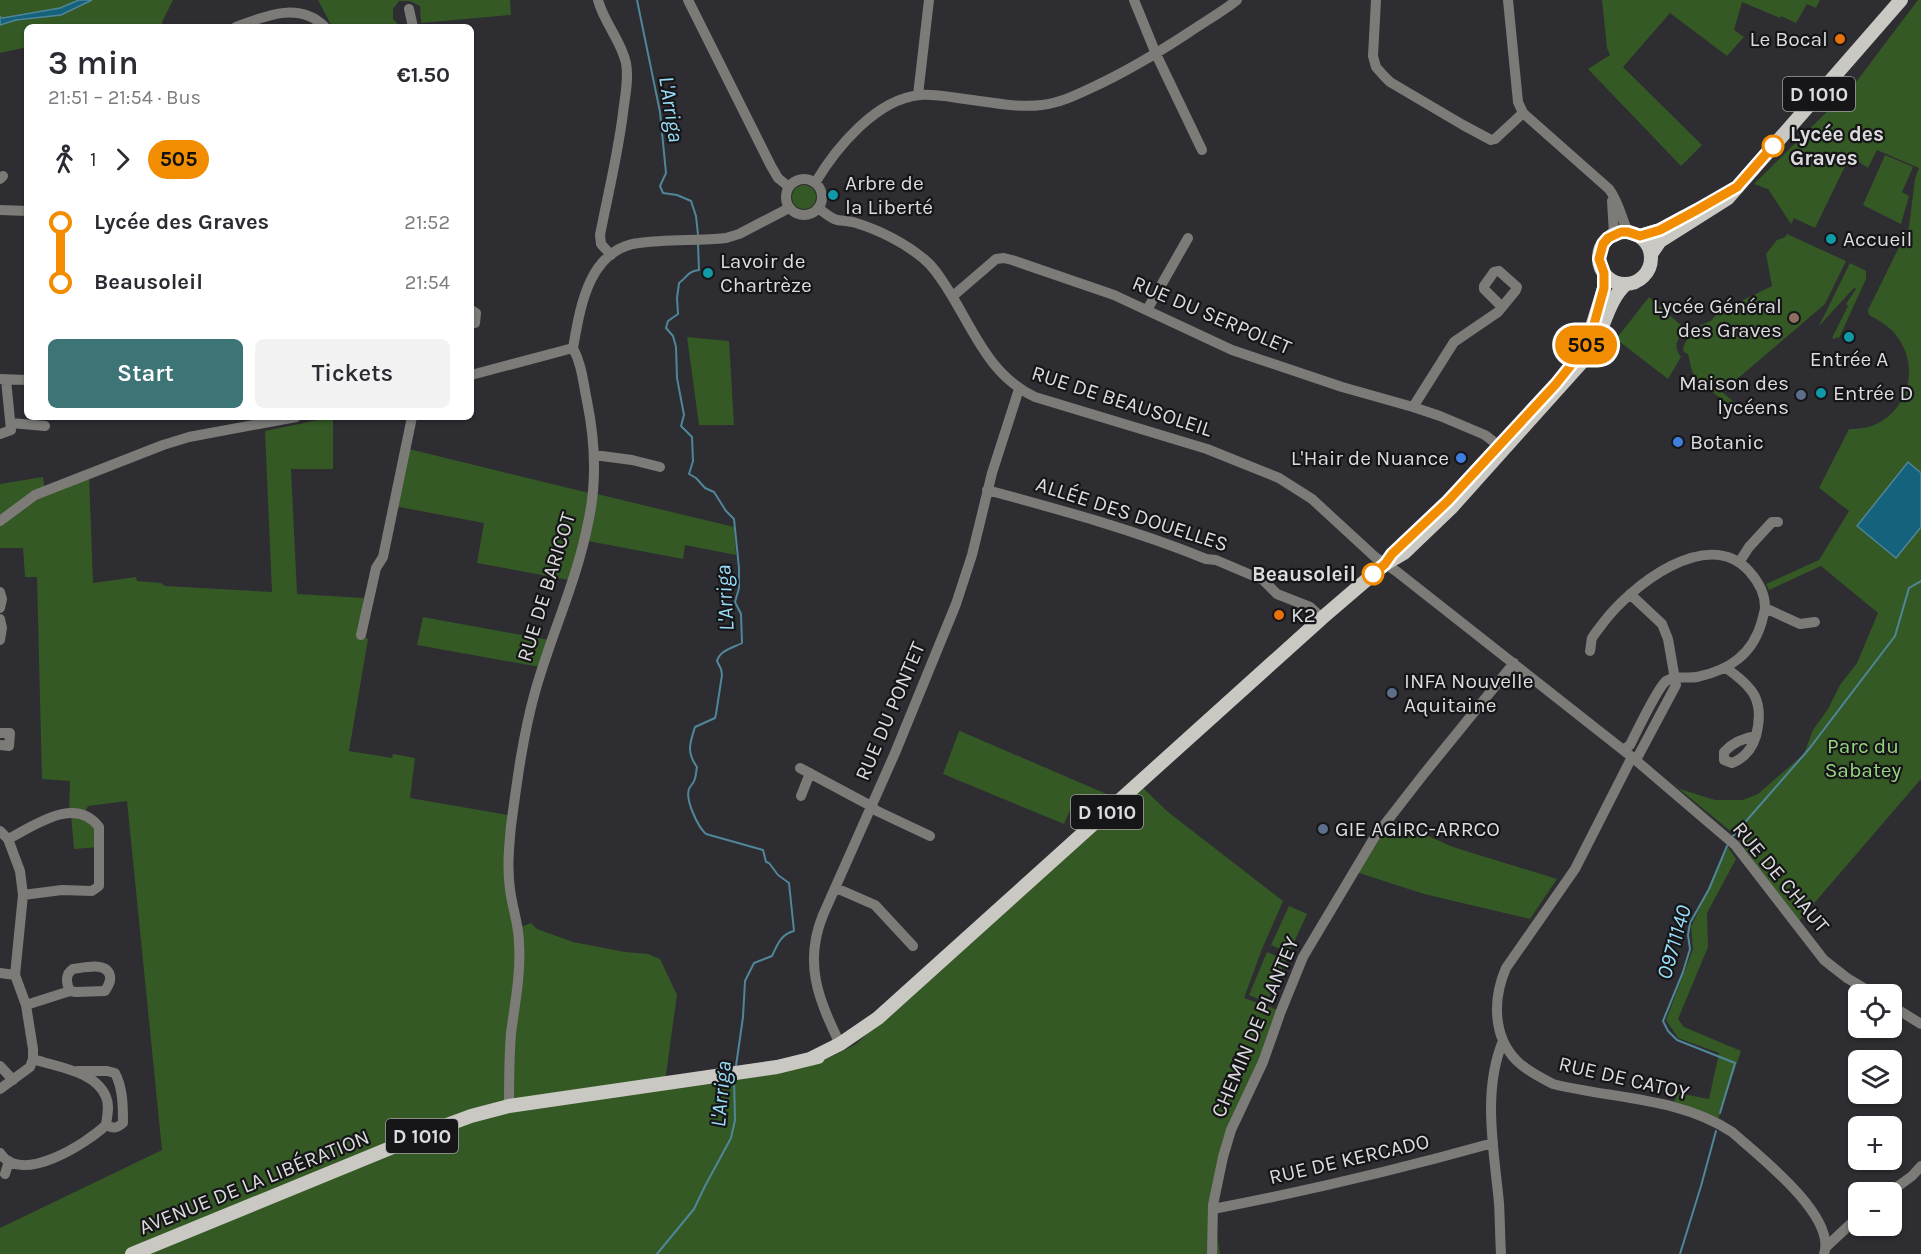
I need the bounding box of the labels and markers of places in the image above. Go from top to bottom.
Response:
place label: Le Bocal [1750,27,1828,51]
marker: Le Bocal [1833,32,1847,46]
place label: Lycée des Graves [1790,122,1884,170]
marker: Lycée des Graves [1762,135,1784,157]
place label: Arbre de la Liberté [845,171,933,219]
marker: Arbre de la Liberté [826,188,840,202]
place label: Accueil [1843,227,1912,251]
marker: Accueil [1824,232,1838,246]
place label: Lavoir de Chartrèze [720,249,812,297]
marker: Lavoir de Chartrèze [701,266,715,280]
place label: Lycée Général des Graves [1653,294,1782,342]
marker: Lycée Général des Graves [1787,311,1801,325]
marker: Entrée A [1842,330,1856,344]
place label: Entrée A [1810,347,1888,371]
place label: Maison des lycéens [1679,371,1789,419]
place label: Entrée D [1833,381,1913,405]
marker: Entrée D [1814,386,1828,400]
marker: Maison des lycéens [1794,388,1808,402]
place label: Botanic [1690,430,1764,454]
marker: Botanic [1671,435,1685,449]
place label: L'Hair de Nuance [1291,446,1449,470]
marker: L'Hair de Nuance [1454,451,1468,465]
place label: Beausoleil [1252,562,1356,586]
marker: Beausoleil [1362,563,1384,585]
place label: K2 [1291,603,1316,627]
marker: K2 [1272,608,1286,622]
place label: INFA Nouvelle Aquitaine [1404,669,1534,717]
marker: INFA Nouvelle Aquitaine [1385,686,1399,700]
place label: GIE AGIRC-ARRCO [1335,817,1500,841]
marker: GIE AGIRC-ARRCO [1316,822,1330,836]

